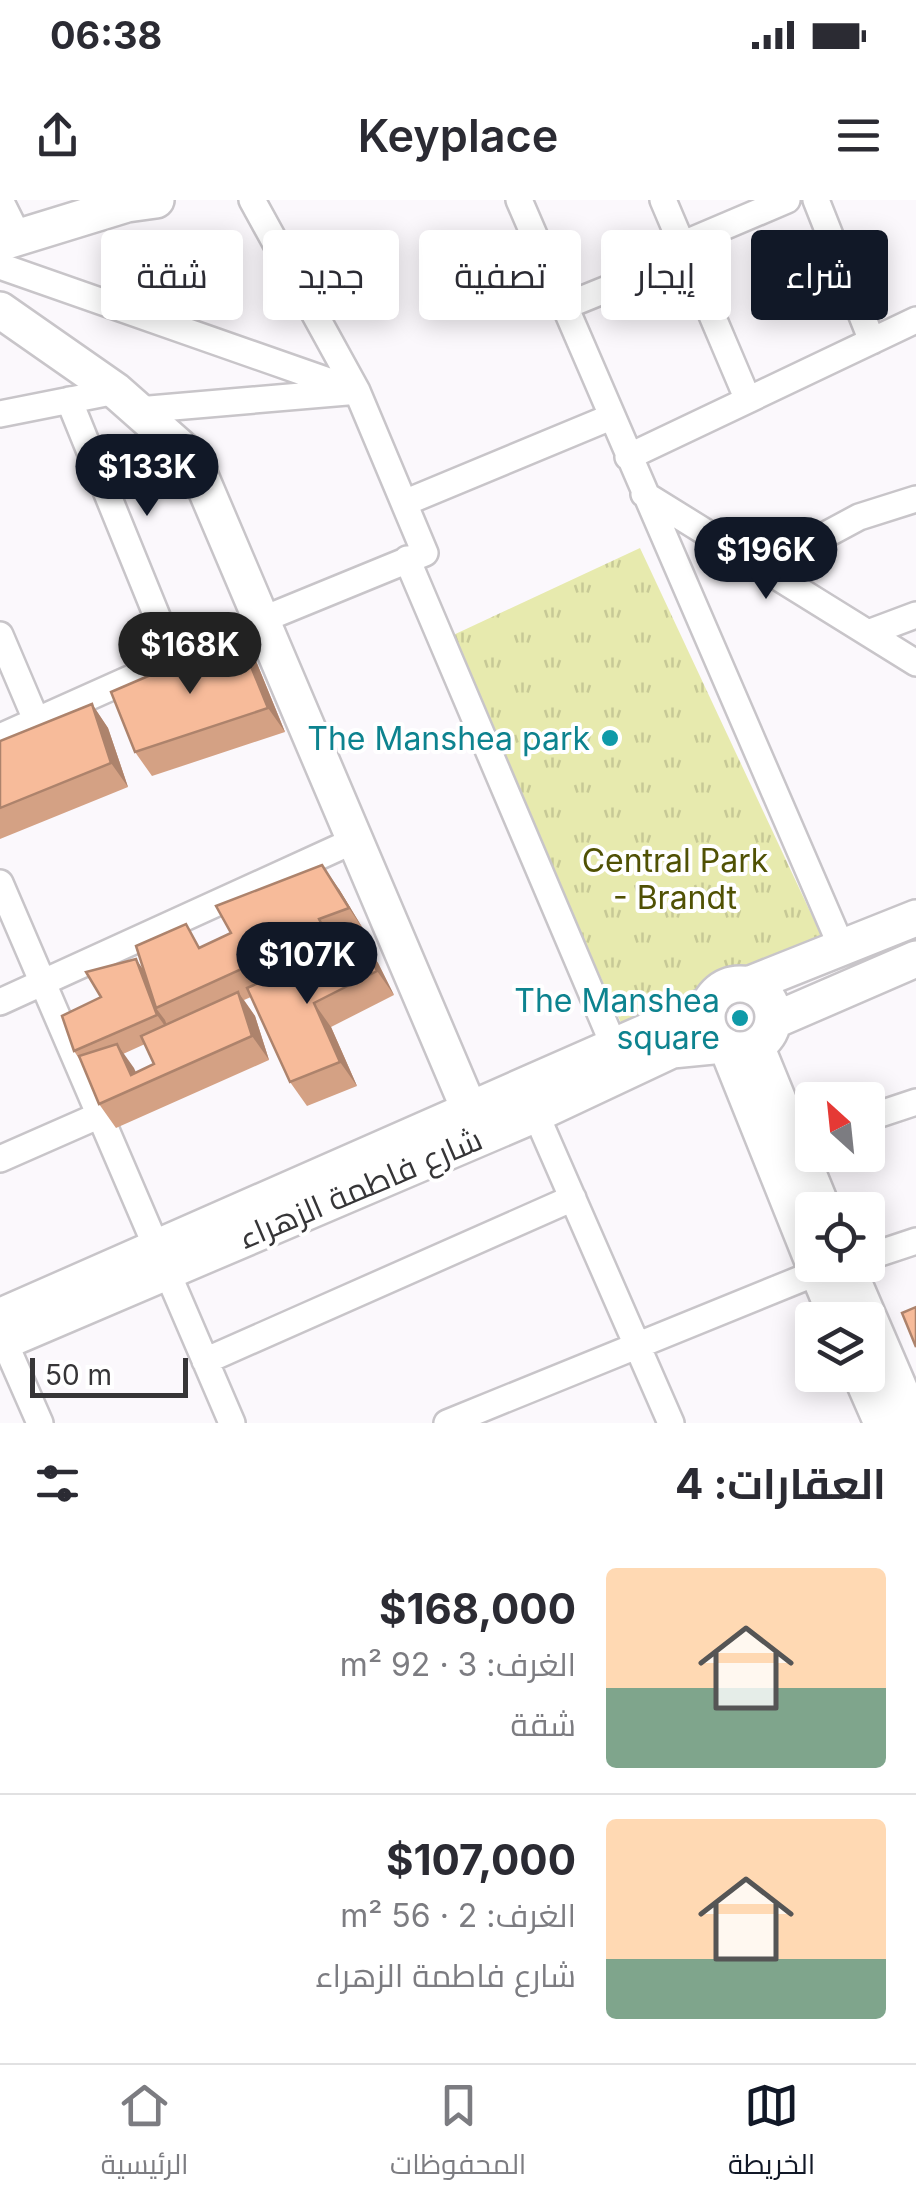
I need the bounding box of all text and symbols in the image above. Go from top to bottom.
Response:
text: 06:38 [50,12,162,58]
icon: share [30,108,85,163]
text: Keyplace [358,108,558,163]
icon: menu [831,108,886,163]
chip: شقة [101,230,243,320]
chip: جديد [263,230,399,320]
chip: تصفية [419,230,581,320]
chip: إيجار [601,230,731,320]
chip: شراء [751,230,888,320]
pin: $133K [77,434,217,519]
text: $133K [97,447,197,486]
pin: $196K [696,517,836,602]
text: $196K [716,530,816,569]
pin: $168K [120,612,260,697]
text: $168K [140,625,240,664]
place label: The Manshea park [307,719,590,758]
marker: The Manshea park [599,727,621,749]
park label: Central Park - Brandt [582,841,769,917]
pin: $107K [237,922,377,1007]
text: $107K [258,935,356,974]
place label: The Manshea square [514,981,720,1057]
marker: The Manshea square [729,1007,751,1029]
north arrow [795,1082,885,1172]
map controls [795,1082,885,1392]
street label: شارع فاطمة الزهراء [232,1119,489,1260]
button: locate [795,1192,885,1282]
button: layers [795,1302,885,1392]
scale bar [30,1353,188,1398]
text: 50 m [45,1358,112,1392]
icon: filters [30,1456,85,1511]
text: العقارات: 4 [675,1458,886,1509]
text: $168,000 [379,1583,576,1634]
icon: home [686,1608,806,1728]
text: الغرف: 3 · 92 m² [340,1645,576,1684]
text: شقة [511,1705,576,1744]
text: $107,000 [386,1834,576,1885]
icon: home [686,1859,806,1979]
text: الغرف: 2 · 56 m² [340,1896,576,1935]
text: شارع فاطمة الزهراء [315,1956,576,1995]
tab: الرئيسية [101,2078,189,2190]
tab: المحفوظات [390,2078,526,2190]
tab: الخريطة [728,2078,815,2190]

